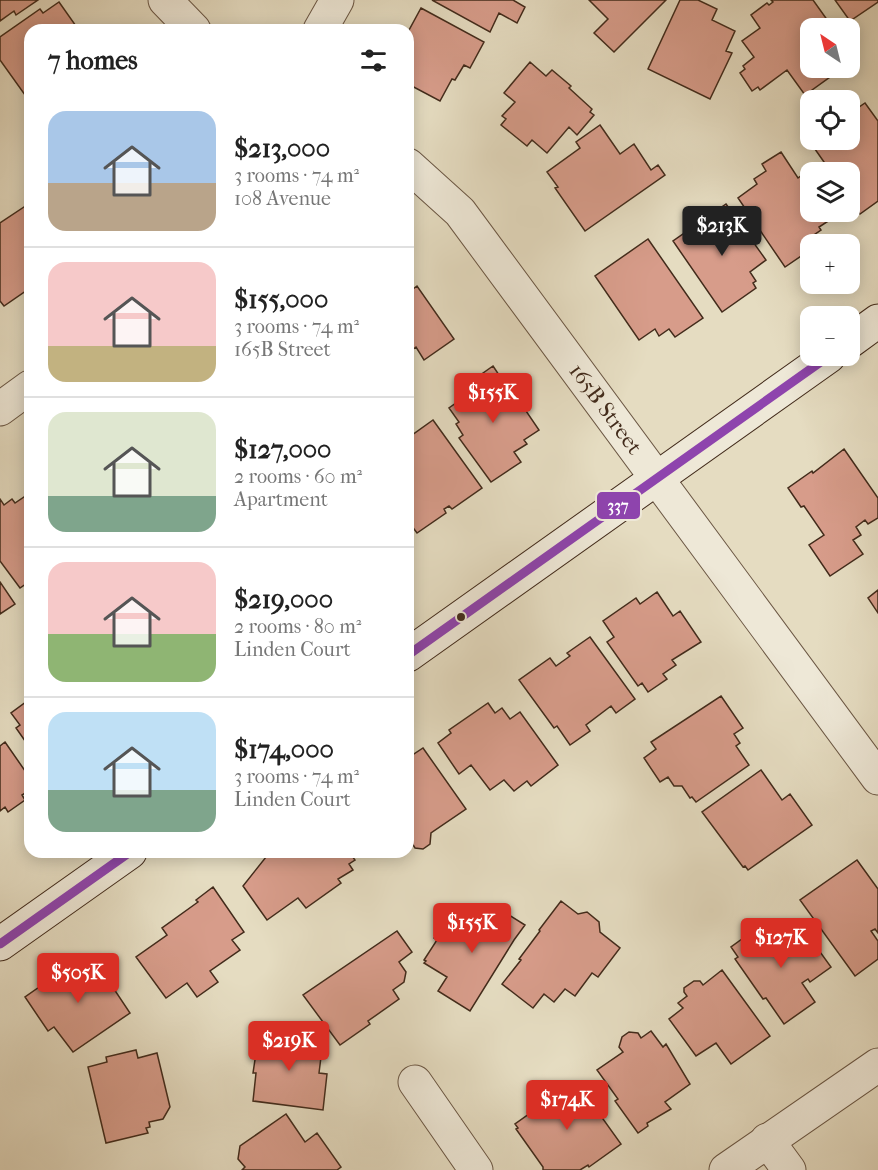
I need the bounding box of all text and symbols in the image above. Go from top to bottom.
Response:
north arrow [800,18,860,78]
map controls [800,18,860,366]
icon: filters [357,44,390,77]
text: 7 homes [48,45,138,76]
button: locate [800,90,860,150]
text: $213,000 [234,133,330,164]
icon: home [96,135,168,207]
button: layers [800,162,860,222]
text: 3 rooms · 74 m² [234,164,359,187]
text: 108 Avenue [234,187,331,210]
pin: $213K [680,206,764,257]
text: $213K [696,214,748,237]
button: + [800,234,860,294]
text: $155,000 [234,284,328,315]
icon: home [96,286,168,358]
button: − [800,306,860,366]
text: 3 rooms · 74 m² [234,315,359,338]
text: 165B Street [234,338,331,361]
street label: 165B Street [563,359,648,460]
pin: $155K [451,373,535,424]
text: $155K [468,381,518,404]
text: $127,000 [234,434,331,465]
icon: home [96,436,168,508]
text: 2 rooms · 60 m² [234,465,362,488]
text: Apartment [234,488,328,511]
line badge: 337 [596,491,641,520]
text: 337 [608,496,629,516]
text: $219,000 [234,584,333,615]
icon: home [96,586,168,658]
unlabelled marker [455,611,467,623]
text: 2 rooms · 80 m² [234,615,361,638]
text: Linden Court [234,638,351,661]
text: $174,000 [234,734,334,765]
icon: home [96,736,168,808]
text: 3 rooms · 74 m² [234,765,359,788]
text: Linden Court [234,788,351,811]
pin: $155K [430,903,514,954]
text: $155K [447,911,497,934]
pin: $127K [739,918,823,969]
text: $127K [755,926,807,949]
pin: $505K [36,953,120,1004]
text: $505K [51,961,105,984]
pin: $219K [247,1021,331,1072]
text: $219K [262,1029,316,1052]
pin: $174K [525,1080,609,1131]
text: $174K [540,1088,594,1111]

